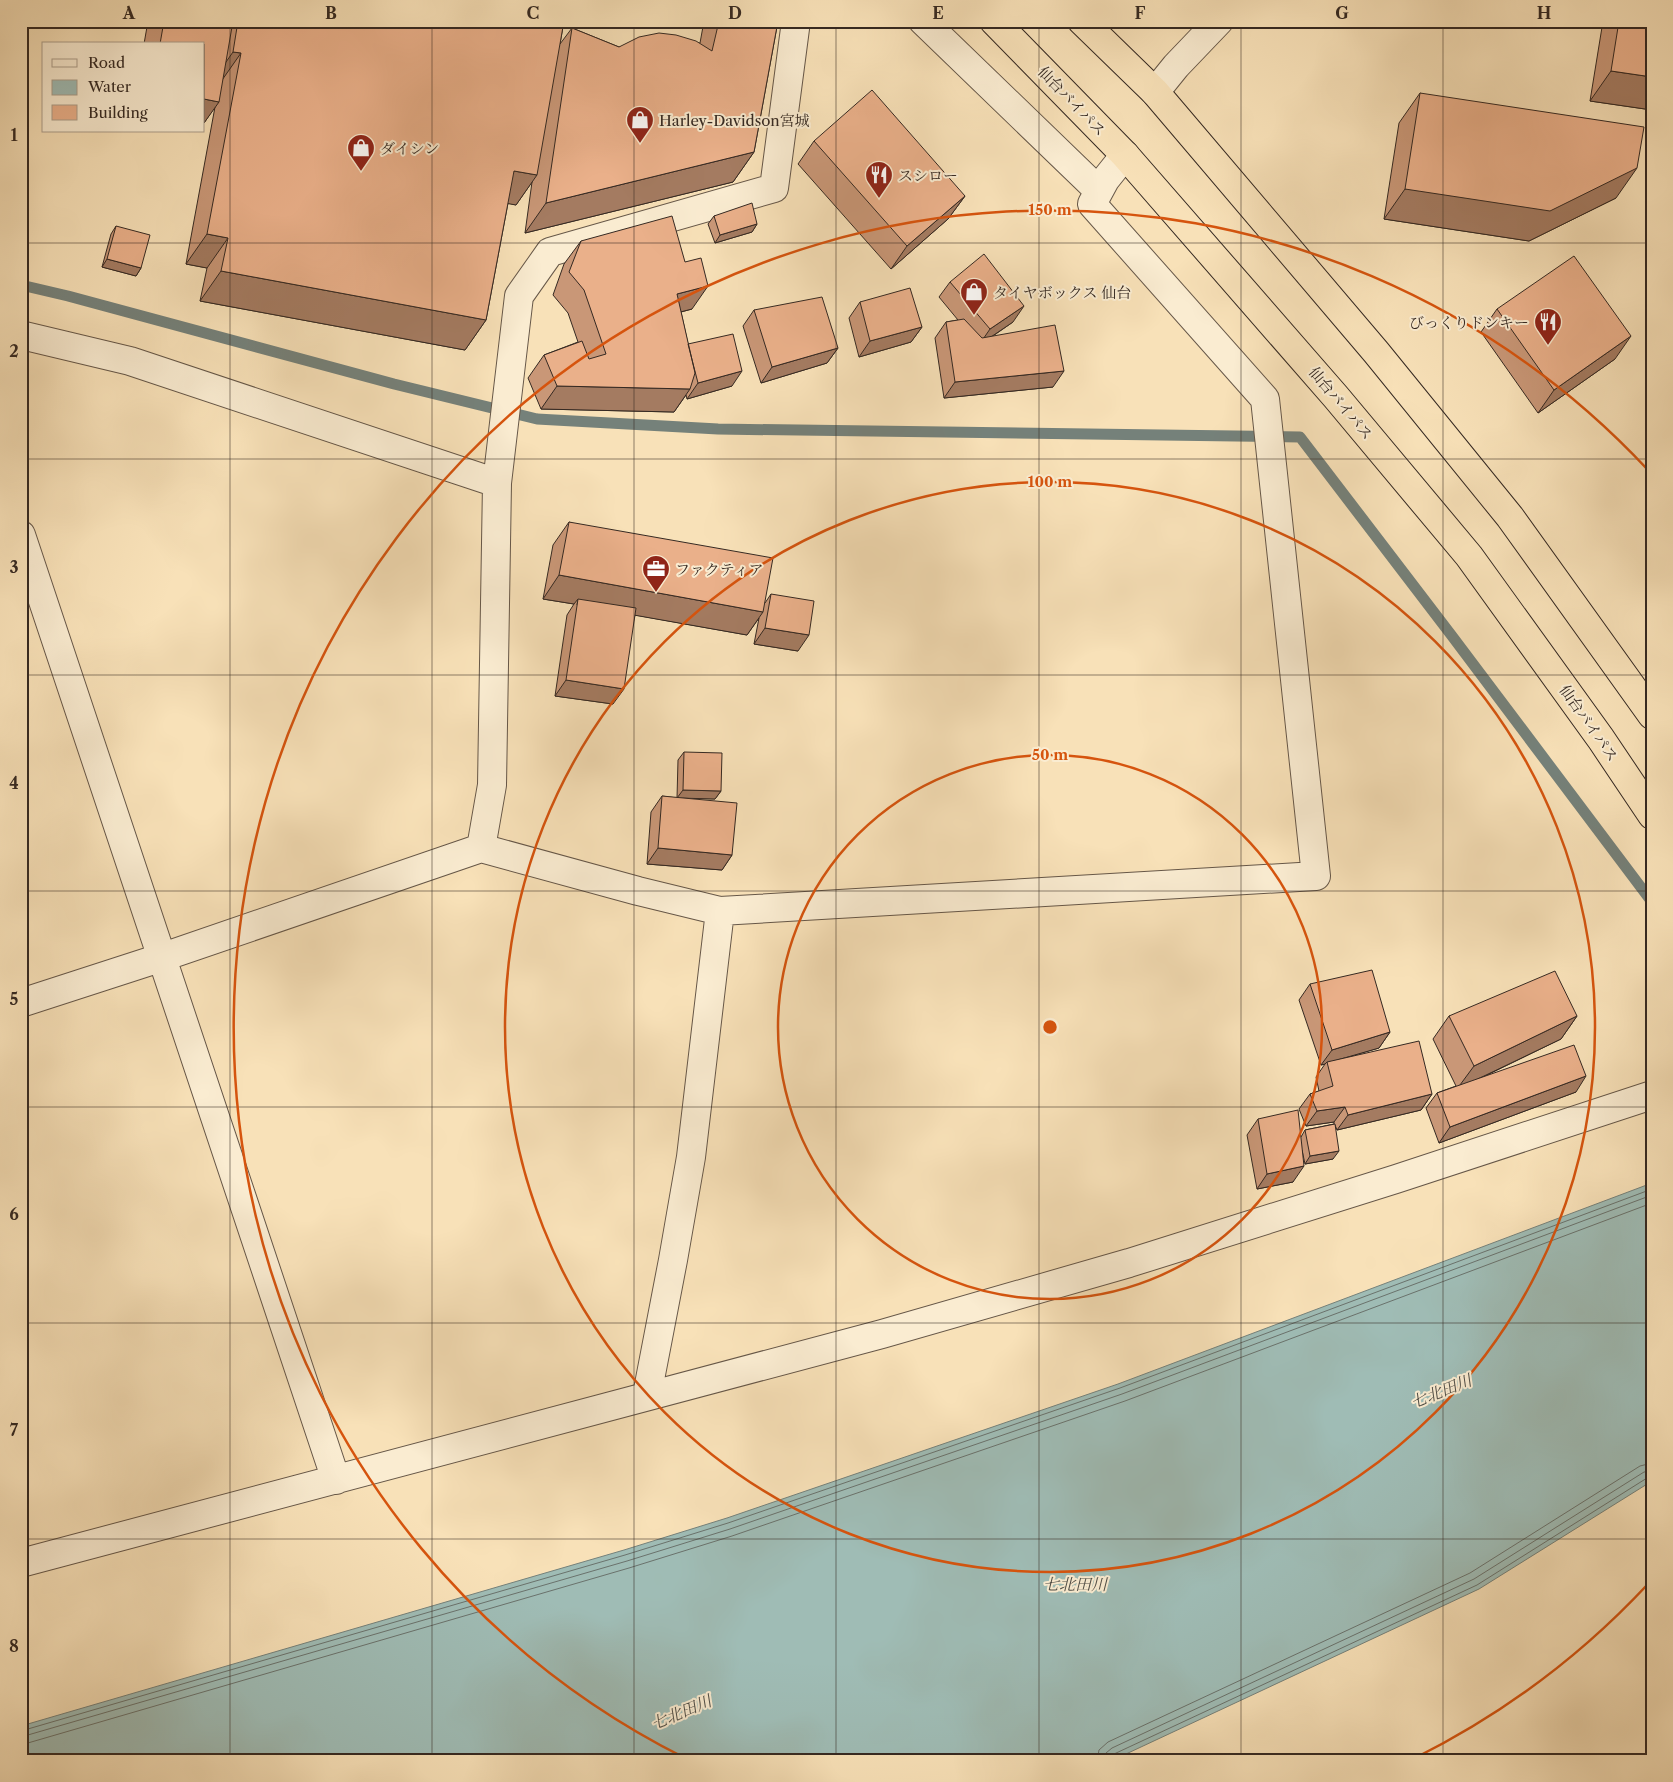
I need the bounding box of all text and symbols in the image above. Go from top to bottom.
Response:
text: A [122,3,136,23]
text: B [325,3,337,23]
text: C [527,3,539,23]
text: D [728,3,742,23]
text: E [932,3,944,23]
text: F [1135,3,1146,23]
text: G [1335,3,1349,23]
text: H [1537,3,1551,23]
legend [42,42,205,132]
text: Road [88,53,125,72]
street label: 仙台バイパス [1034,62,1110,140]
text: Water [87,77,132,96]
text: Building [88,103,148,122]
shop icon: Harley-Davidson宮城 [625,105,655,144]
place label: Harley-Davidson宮城 [659,111,810,130]
text: 1 [10,125,18,145]
shop icon: ダイシン [346,133,376,172]
place label: ダイシン [380,139,439,158]
restaurant icon: スシロー [864,160,894,199]
place label: スシロー [898,166,958,185]
text: 150 m [1028,200,1072,219]
shop icon: タイヤボックス 仙台 [959,277,989,316]
place label: タイヤボックス 仙台 [993,283,1132,302]
restaurant icon: びっくりドンキー [1533,307,1563,346]
place label: びっくりドンキー [1409,313,1529,332]
text: 2 [9,341,19,361]
street label: 仙台バイパス [1305,363,1377,443]
text: 100 m [1028,472,1072,491]
office icon: ファクティア [641,554,671,593]
text: 3 [9,557,19,577]
place label: ファクティア [675,560,764,579]
street label: 仙台バイパス [1555,681,1623,765]
text: 50 m [1032,745,1068,764]
text: 4 [9,773,19,793]
text: 5 [10,989,19,1009]
centre of rings [1041,1018,1059,1036]
text: 6 [9,1204,19,1224]
water label: 七北田川 [1408,1369,1476,1412]
text: 7 [10,1420,19,1440]
water label: 七北田川 [1043,1574,1109,1594]
text: 8 [9,1636,19,1656]
water label: 七北田川 [648,1690,716,1734]

